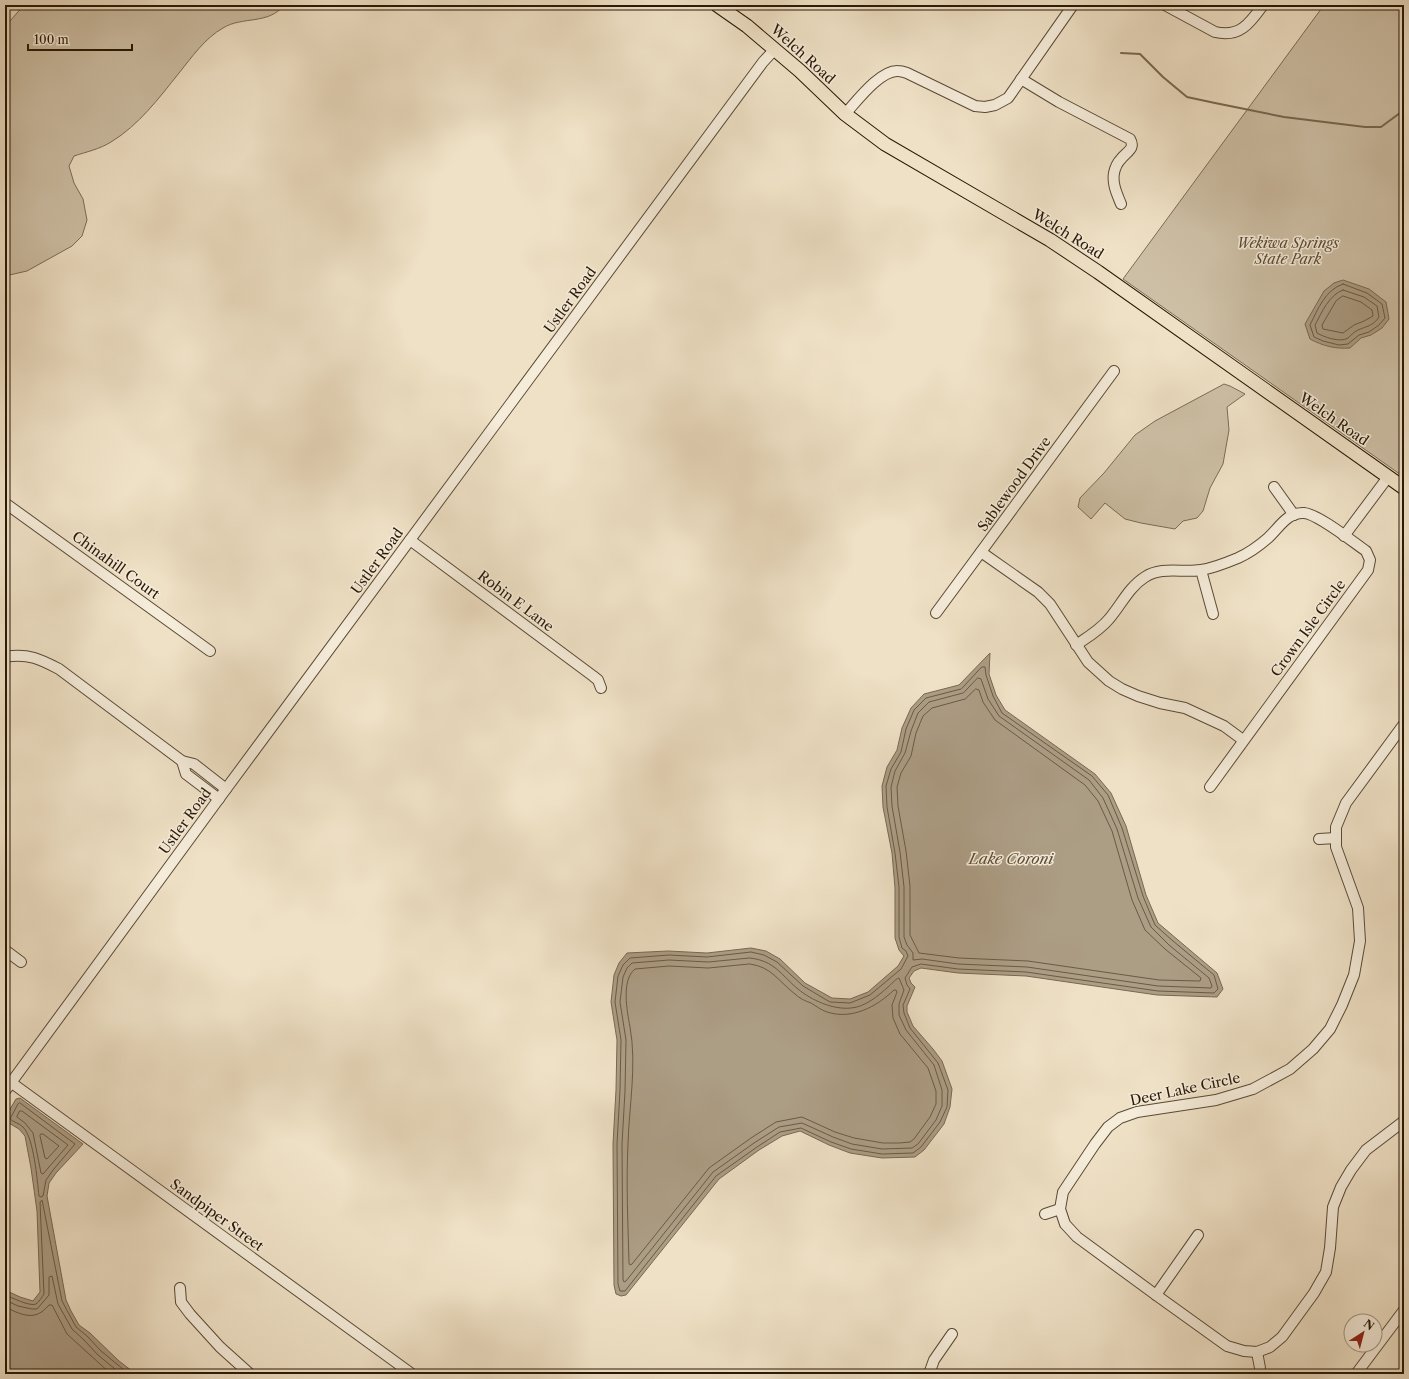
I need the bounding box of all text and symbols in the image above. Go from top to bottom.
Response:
street label: Welch Road [766,20,839,88]
scale bar [28,26,132,52]
text: 100 m [34,32,69,47]
street label: Welch Road [1028,204,1107,263]
park label: Wekiwa Springs State Park [1237,234,1340,268]
street label: Ustler Road [540,263,600,337]
street label: Welch Road [1295,388,1373,450]
street label: Sablewood Drive [974,433,1055,535]
street label: Ustler Road [347,524,407,598]
street label: Chinahill Court [69,527,163,603]
street label: Robin E Lane [474,567,558,636]
street label: Crown Isle Circle [1267,576,1349,680]
street label: Ustler Road [155,784,215,858]
water label: Lake Coroni [968,849,1054,868]
street label: Deer Lake Circle [1128,1069,1242,1109]
street label: Sandpiper Street [167,1175,267,1255]
north arrow [1343,1313,1383,1353]
text: N [1361,1316,1377,1334]

